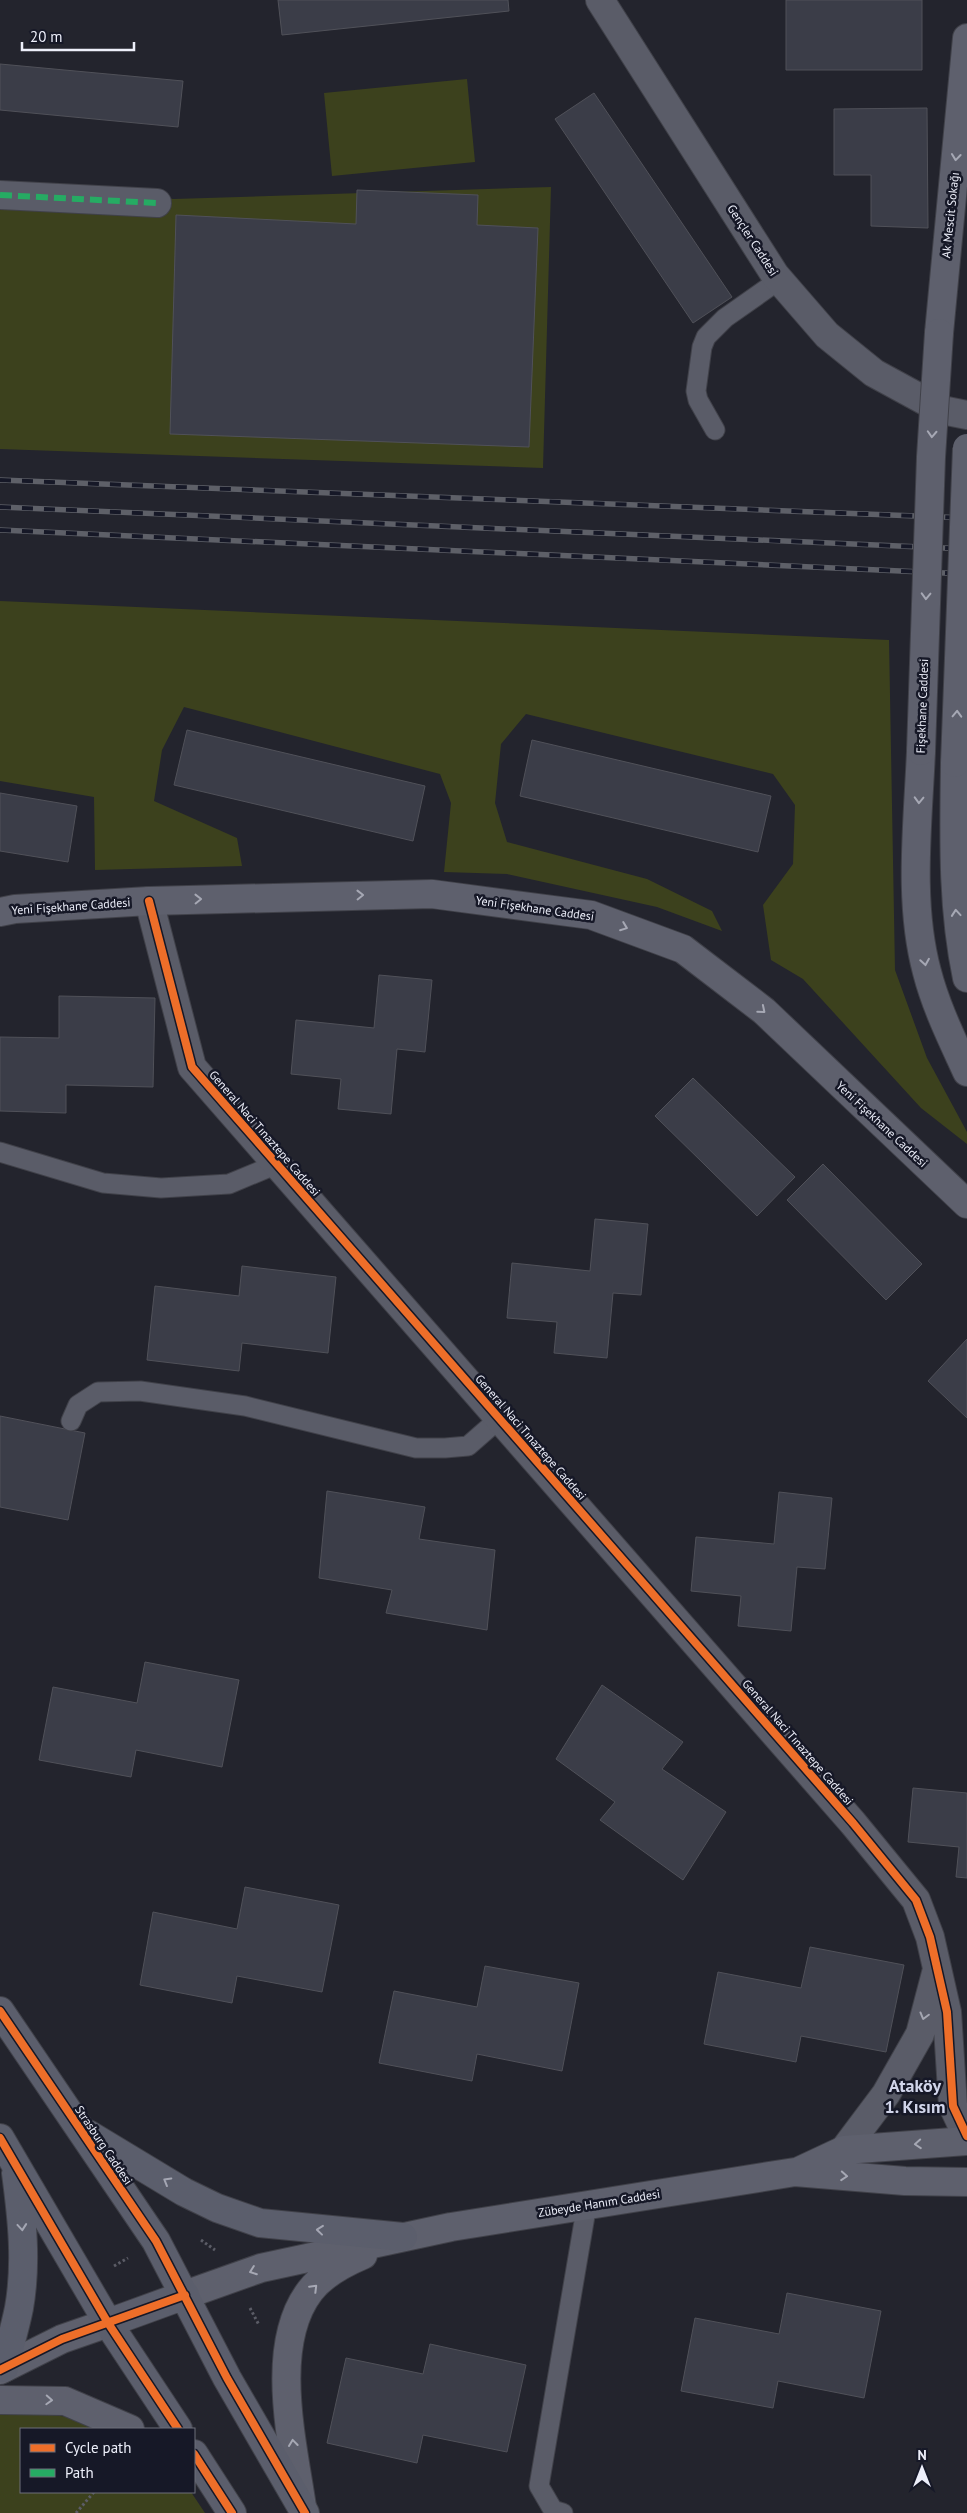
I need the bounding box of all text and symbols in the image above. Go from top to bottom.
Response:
scale bar [22,20,135,52]
text: 20 m [30,27,63,46]
one-way arrow [951,153,962,161]
street label: Ak Mescit Sokağı [938,171,962,259]
street label: Gençler Caddesi [724,201,782,279]
one-way arrow [927,430,938,438]
one-way arrow [921,592,931,600]
street label: Fişekhane Caddesi [913,658,931,754]
one-way arrow [951,710,962,718]
one-way arrow [914,796,924,804]
one-way arrow [357,890,365,901]
street label: Yeni Fişekhane Caddesi [475,892,595,924]
street label: Yeni Fişekhane Caddesi [11,894,131,918]
one-way arrow [194,894,202,905]
one-way arrow [951,909,962,917]
one-way arrow [619,921,628,931]
one-way arrow [920,957,930,966]
one-way arrow [756,1005,765,1013]
street label: General Naci Tınaztepe Caddesi [206,1067,324,1199]
street label: Yeni Fişekhane Caddesi [833,1078,931,1170]
street label: General Naci Tınaztepe Caddesi [472,1371,590,1503]
street label: General Naci Tınaztepe Caddesi [739,1676,857,1808]
one-way arrow [919,2012,930,2021]
district label: Ataköy 1. Kısım [885,2074,945,2118]
street label: Strasburg Caddesi [72,2103,136,2187]
one-way arrow [914,2139,922,2150]
one-way arrow [840,2171,848,2182]
one-way arrow [163,2178,172,2188]
street label: Zübeyde Hanım Caddesi [537,2186,661,2220]
one-way arrow [17,2223,28,2231]
one-way arrow [315,2225,323,2236]
one-way arrow [249,2264,258,2275]
one-way arrow [308,2284,317,2293]
one-way arrow [45,2395,53,2405]
legend [20,2428,195,2493]
text: Cycle path [65,2438,131,2457]
one-way arrow [288,2438,299,2446]
north arrow [897,2443,947,2493]
text: N [917,2446,927,2464]
text: Path [65,2463,94,2482]

